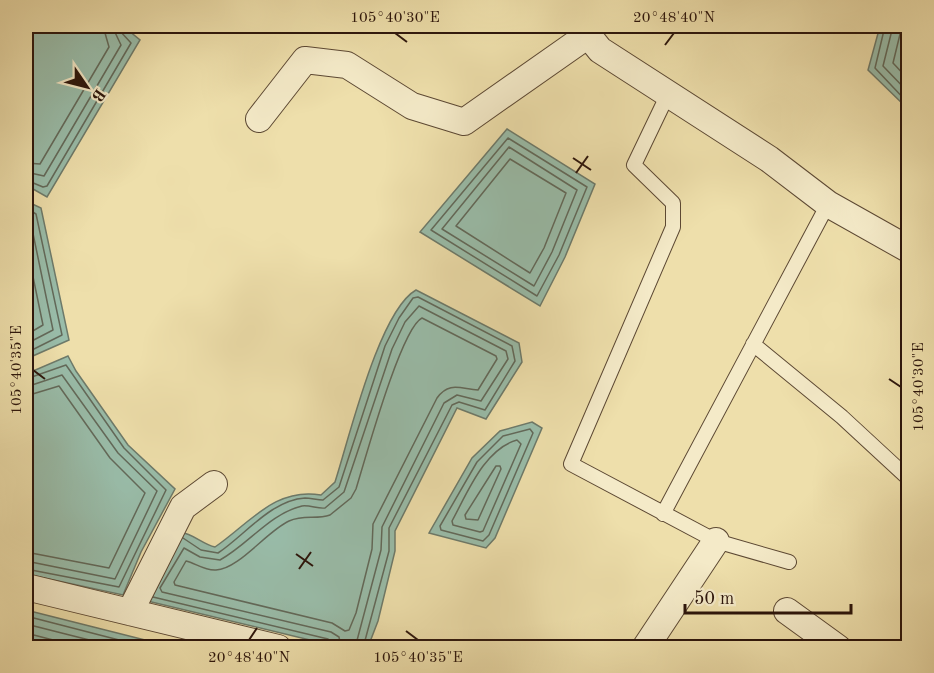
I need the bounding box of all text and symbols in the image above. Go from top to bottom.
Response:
text: 105°40'30"E [350,11,440,26]
text: 20°48'40"N [633,11,715,26]
north arrow [57,57,117,117]
text: B [88,85,107,104]
text: 105°40'35"E [10,325,25,415]
text: 105°40'30"E [912,342,927,432]
scale bar [685,577,852,615]
text: 50 m [694,590,734,608]
text: 20°48'40"N [208,651,290,666]
text: 105°40'35"E [373,651,463,666]

